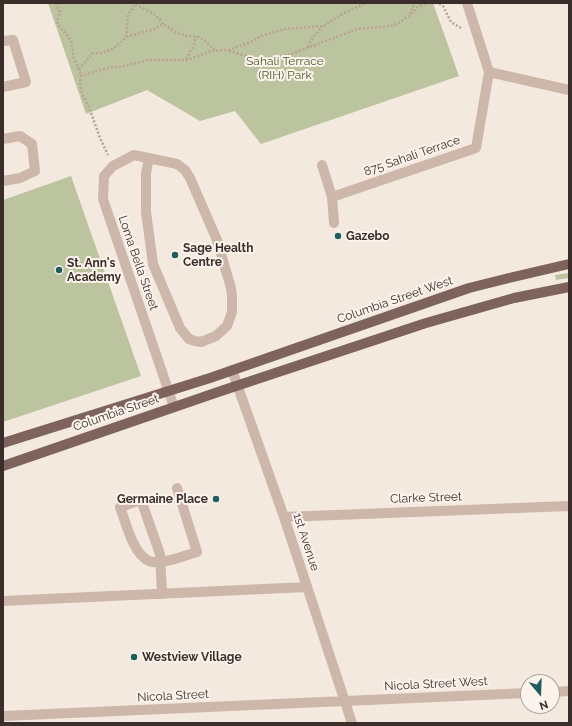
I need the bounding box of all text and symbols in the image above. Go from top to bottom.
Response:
park label: Sahali Terrace (RIH) Park [246,54,324,82]
street label: 875 Sahali Terrace [362,133,462,179]
street label: Loma Bella Street [115,214,161,312]
place label: Gazebo [346,229,389,243]
marker: Gazebo [333,231,343,241]
place label: Sage Health Centre [183,241,253,269]
marker: Sage Health Centre [170,250,180,260]
place label: St. Ann's Academy [67,256,121,284]
marker: St. Ann's Academy [54,265,64,275]
street label: Columbia Street West [335,273,455,327]
street label: Columbia Street [71,392,161,434]
street label: Clarke Street [390,490,462,506]
place label: Germaine Place [117,492,208,506]
marker: Germaine Place [211,494,221,504]
street label: 1st Avenue [290,511,322,573]
place label: Westview Village [142,650,242,664]
marker: Westview Village [129,652,139,662]
street label: Nicola Street West [384,674,488,694]
north arrow [520,674,560,714]
street label: Nicola Street [137,687,209,705]
text: N [538,697,550,712]

